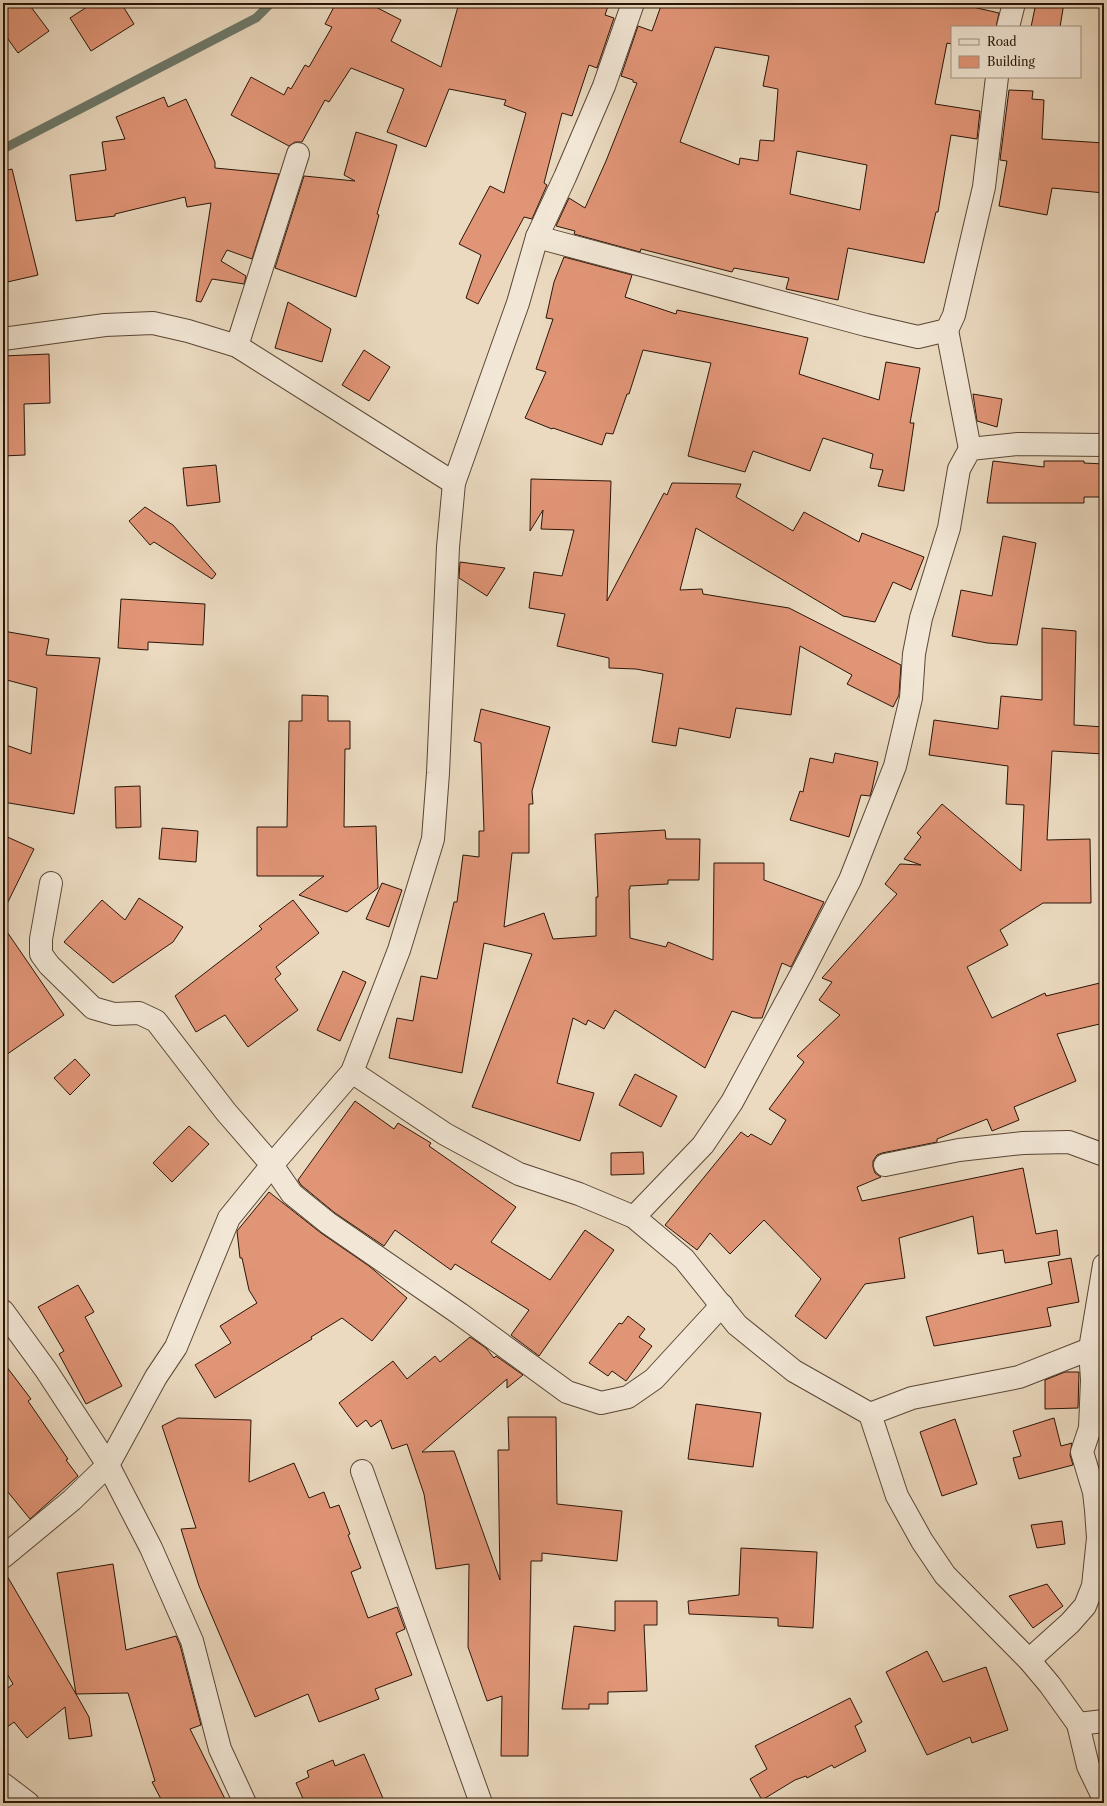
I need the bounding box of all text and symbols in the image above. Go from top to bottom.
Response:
legend [951,26,1081,78]
text: Road [987,34,1017,49]
text: Building [987,54,1035,69]

